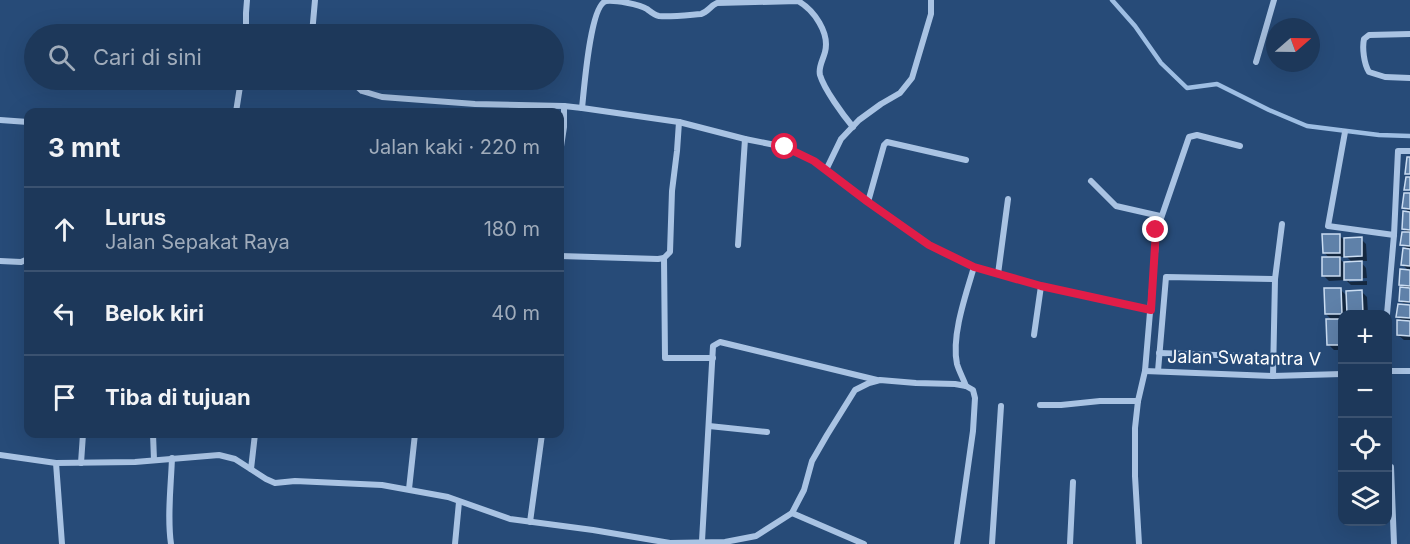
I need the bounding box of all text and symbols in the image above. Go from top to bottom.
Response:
north arrow [1266,18,1320,72]
search box [24,24,564,90]
icon: search [45,41,78,74]
text: Cari di sini [93,44,202,70]
text: 3 mnt [48,132,120,163]
route start [771,133,797,159]
text: Jalan kaki · 220 m [369,135,540,159]
text: Lurus [105,204,166,230]
icon: ahead [48,213,81,246]
route end [1142,216,1168,242]
text: 180 m [484,217,540,241]
text: Jalan Sepakat Raya [105,230,290,254]
icon: left [48,297,81,330]
text: Belok kiri [105,300,204,326]
text: 40 m [491,301,540,325]
map controls [1338,310,1392,526]
button: + [1338,310,1392,364]
street label: Jalan Swatantra V [1167,346,1321,369]
button: − [1338,364,1392,418]
icon: arrive [48,381,81,414]
text: Tiba di tujuan [105,384,251,410]
button: locate [1338,418,1392,472]
button: layers [1338,472,1392,526]

